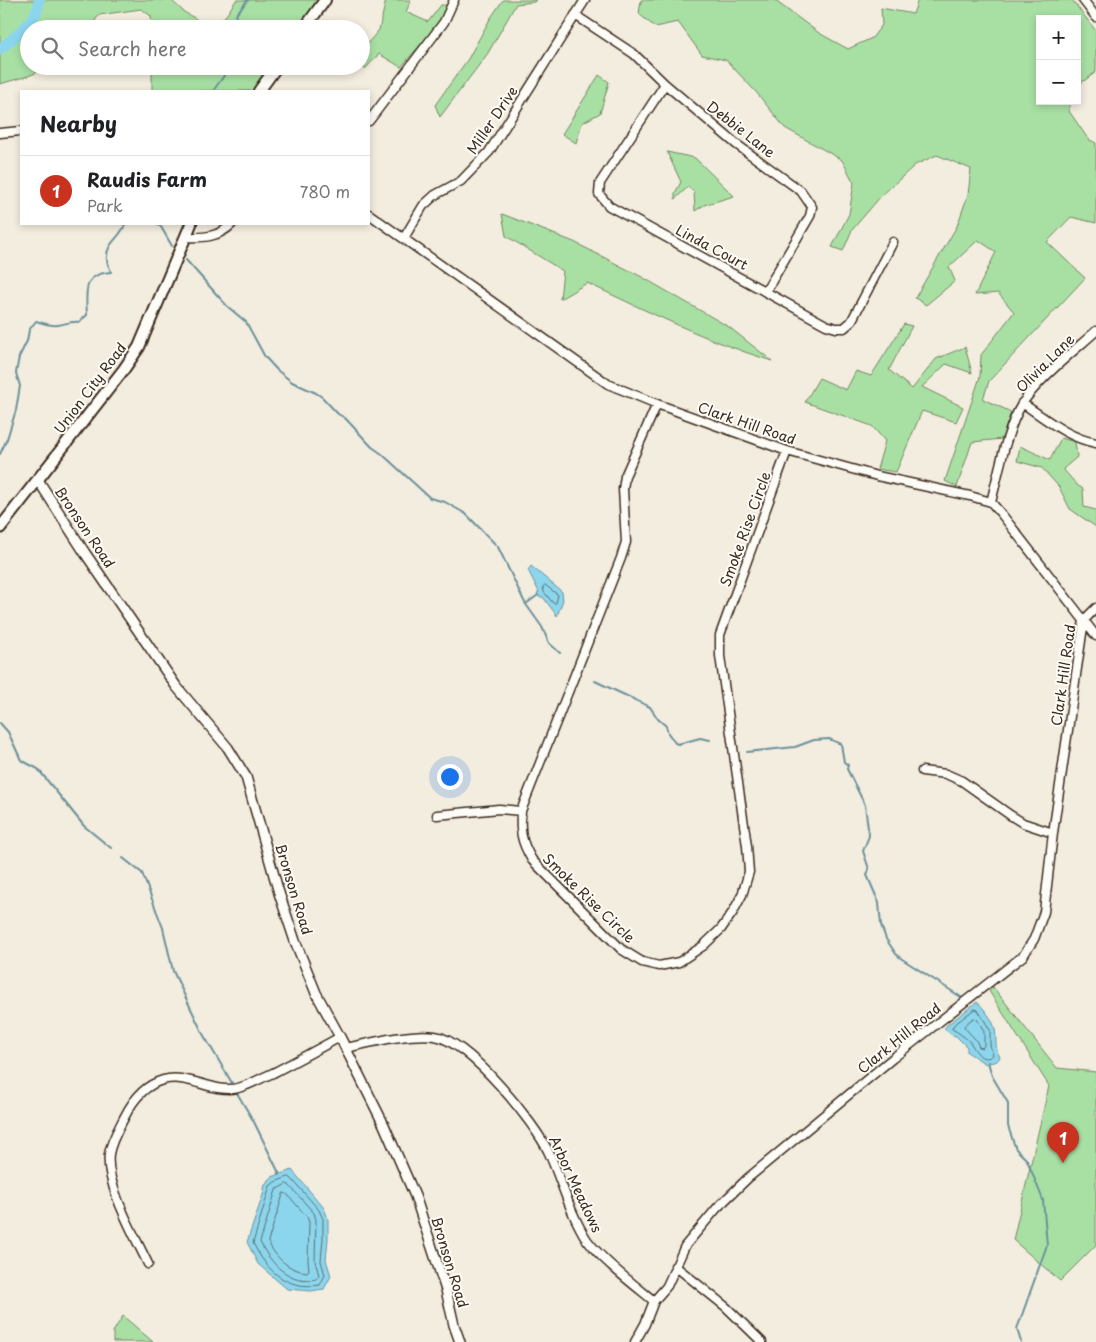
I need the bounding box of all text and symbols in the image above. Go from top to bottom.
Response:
map controls [1036,15,1081,105]
button: + [1036,15,1081,60]
search box [20,20,370,75]
icon: search [38,34,66,62]
text: Search here [78,34,187,62]
button: − [1036,60,1081,105]
street label: Miller Drive [461,82,523,158]
street label: Debbie Lane [702,96,780,163]
text: Nearby [40,107,117,139]
text: Raudis Farm [87,165,207,193]
text: 1 [52,179,60,203]
text: 780 m [300,179,350,203]
text: Park [87,193,123,217]
street label: Linda Court [672,219,752,275]
street label: Olivia Lane [1011,329,1079,397]
street label: Union City Road [49,338,131,438]
street label: Clark Hill Road [695,396,799,450]
street label: Smoke Rise Circle [714,468,776,590]
street label: Bronson Road [50,482,120,572]
street label: Clark Hill Road [1045,623,1081,727]
your location [437,764,463,790]
street label: Bronson Road [270,841,318,937]
street label: Smoke Rise Circle [538,848,640,948]
street label: Clark Hill Road [853,998,945,1078]
pin: 1 [1047,1122,1079,1163]
street label: Arbor Meadows [544,1132,608,1236]
street label: Bronson Road [426,1214,474,1310]

